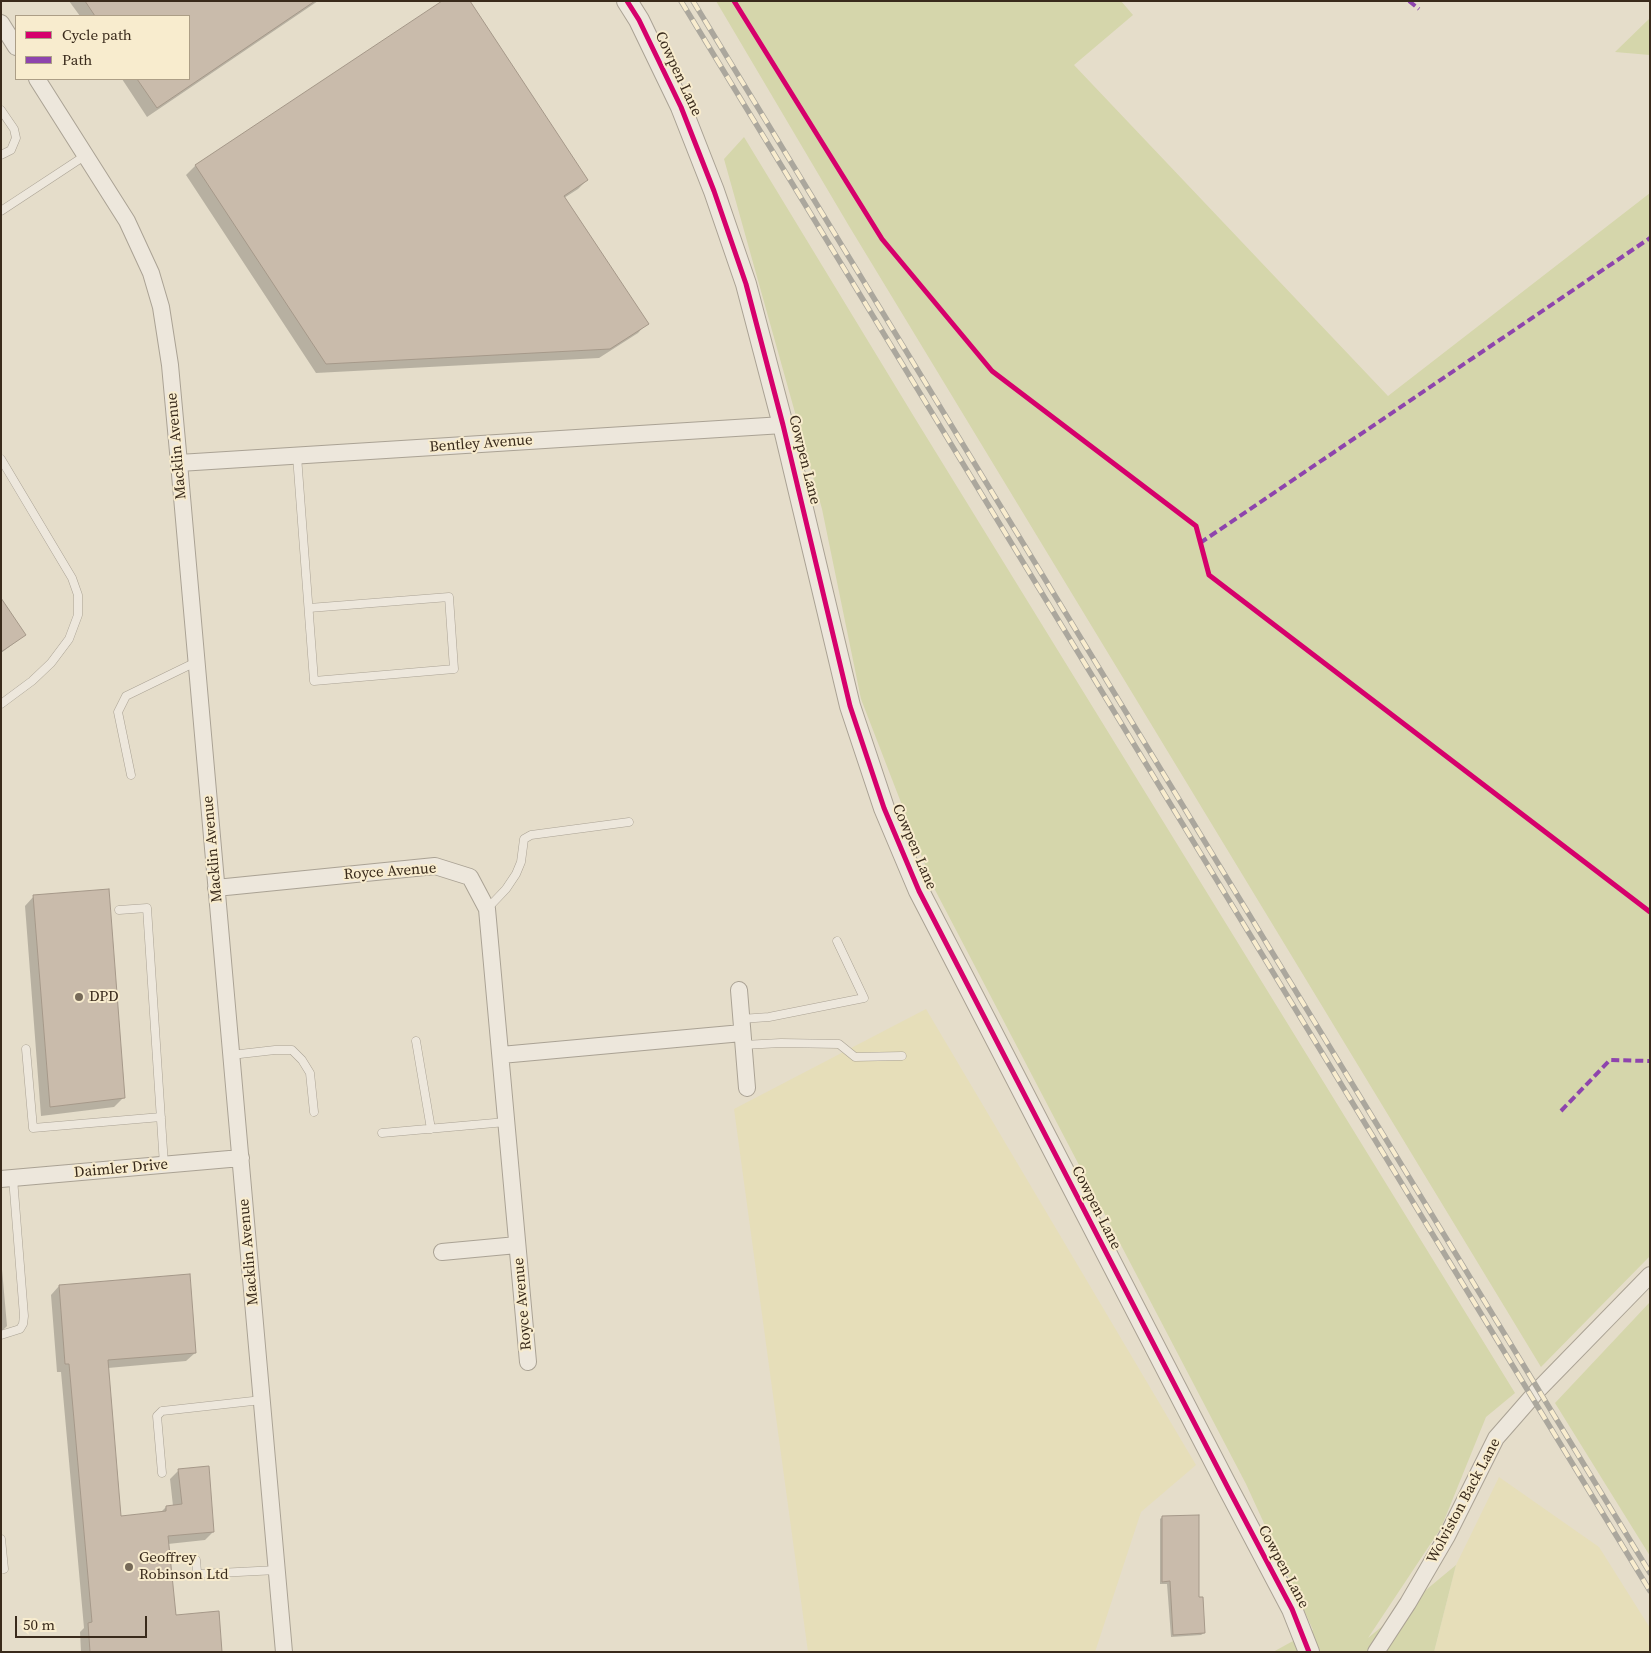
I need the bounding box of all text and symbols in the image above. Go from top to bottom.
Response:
legend [15,15,190,80]
text: Cycle path [62,24,132,45]
street label: Cowpen Lane [651,29,705,119]
text: Path [62,49,92,70]
street label: Macklin Avenue [163,392,191,500]
street label: Cowpen Lane [784,413,824,507]
street label: Bentley Avenue [429,431,533,457]
street label: Macklin Avenue [199,795,227,903]
street label: Cowpen Lane [888,801,940,893]
street label: Royce Avenue [343,860,437,884]
place label: DPD [89,988,119,1006]
marker: DPD [73,991,85,1003]
street label: Daimler Drive [73,1156,169,1182]
street label: Cowpen Lane [1067,1163,1125,1253]
street label: Macklin Avenue [235,1198,263,1306]
street label: Royce Avenue [510,1257,536,1351]
street label: Wolviston Back Lane [1423,1435,1505,1567]
street label: Cowpen Lane [1254,1522,1312,1612]
place label: Geoffrey Robinson Ltd [139,1549,228,1584]
marker: Geoffrey Robinson Ltd [123,1561,135,1573]
scale bar [18,1606,150,1638]
text: 50 m [23,1614,55,1635]

